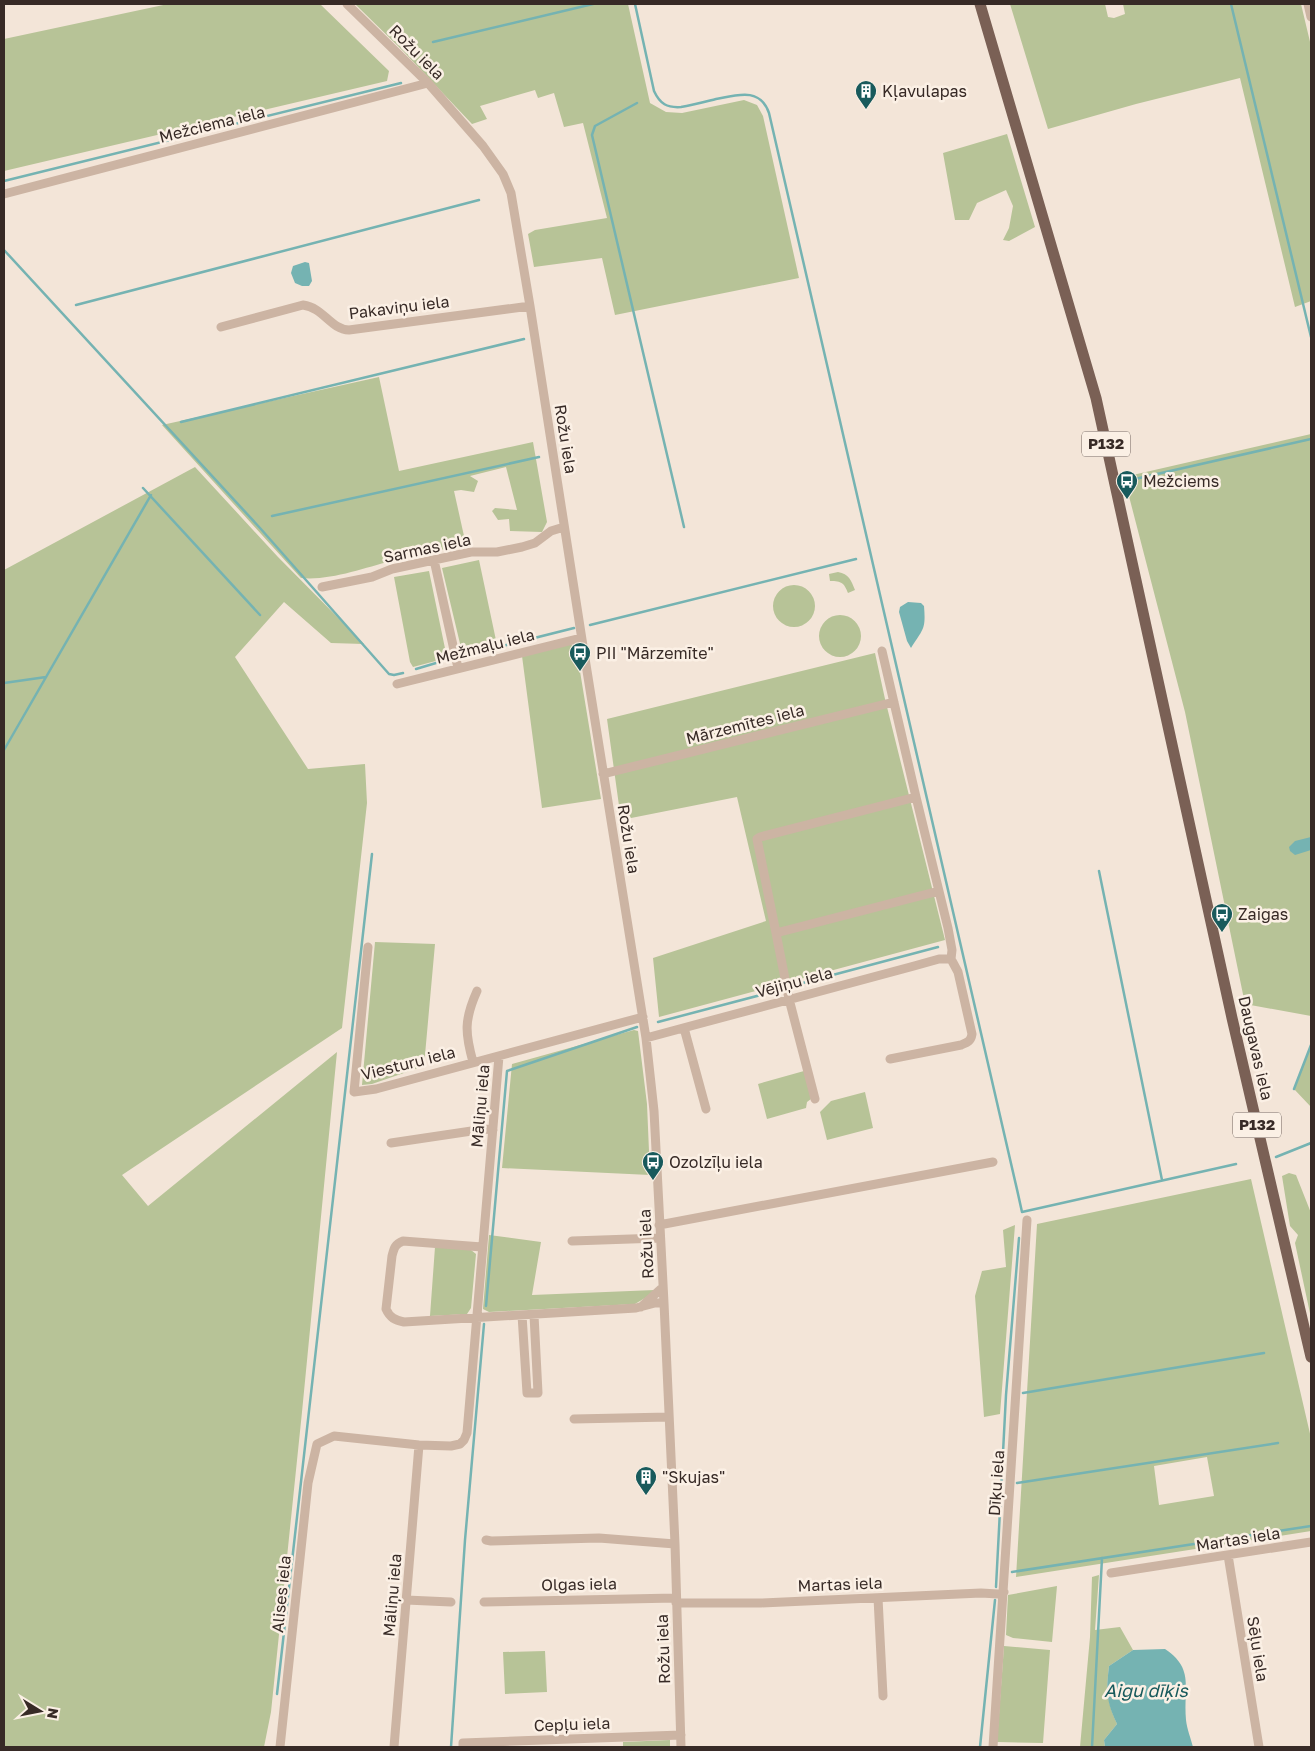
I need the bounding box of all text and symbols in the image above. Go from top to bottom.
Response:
street label: Rožu iela [385,20,449,84]
building icon: Kļavulapas [854,79,878,110]
place label: Kļavulapas [882,81,967,101]
street label: Mežciema iela [157,101,267,147]
street label: Pakaviņu iela [347,291,451,323]
street label: Rožu iela [551,403,581,475]
road number: P132 [1082,432,1130,456]
bus stop icon: Mežciems [1115,469,1139,500]
place label: Mežciems [1143,471,1219,491]
street label: Sarmas iela [381,529,473,567]
street label: Mežmaļu iela [434,624,536,668]
bus stop icon: PII "Mārzemīte" [568,641,592,672]
place label: PII "Mārzemīte" [596,643,714,663]
street label: Mārzemītes iela [684,700,806,748]
street label: Rožu iela [614,803,644,875]
bus stop icon: Zaigas [1210,902,1234,933]
place label: Zaigas [1238,904,1288,924]
street label: Vējiņu iela [753,962,835,1002]
street label: Daugavas iela [1234,994,1278,1102]
street label: Viesturu iela [359,1042,457,1084]
street label: Māliņu iela [466,1064,494,1148]
road number: P132 [1233,1112,1281,1138]
bus stop icon: Ozolzīļu iela [641,1150,665,1181]
place label: Ozolzīļu iela [669,1152,763,1172]
street label: Rožu iela [634,1209,658,1279]
street label: Dīķu iela [984,1449,1008,1517]
building icon: "Skujas" [634,1465,658,1496]
place label: "Skujas" [662,1467,725,1487]
street label: Martas iela [1194,1522,1282,1556]
street label: Māliņu iela [378,1553,406,1637]
street label: Alises iela [267,1554,295,1634]
street label: Olgas iela [541,1573,617,1595]
street label: Martas iela [797,1573,883,1595]
street label: Rožu iela [652,1614,674,1684]
street label: Sēļu iela [1243,1615,1273,1683]
water label: Aigu dīķis [1104,1679,1189,1702]
north arrow [15,1686,65,1736]
text: N [44,1707,63,1720]
street label: Cepļu iela [533,1713,611,1735]

